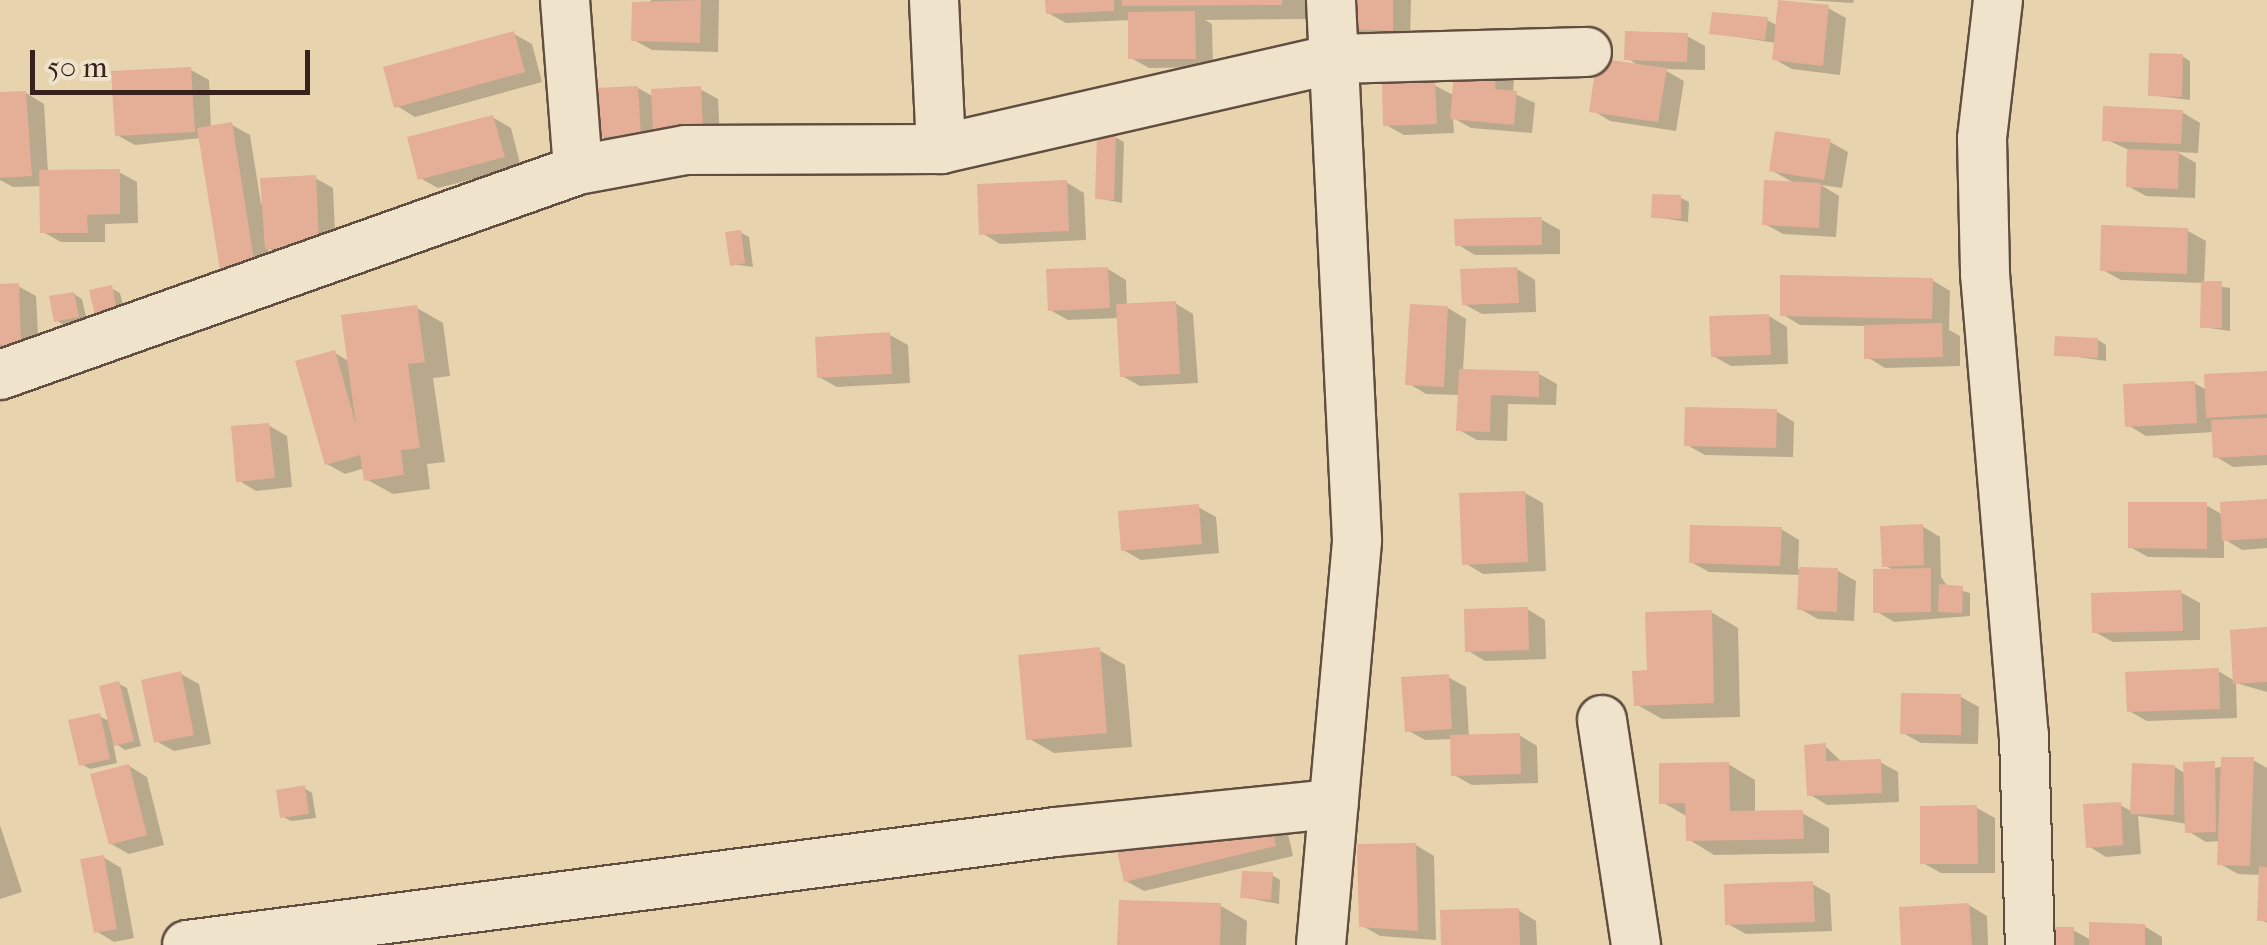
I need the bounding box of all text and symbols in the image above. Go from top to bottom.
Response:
scale bar [35,30,315,92]
text: 50 m [47,50,108,85]

